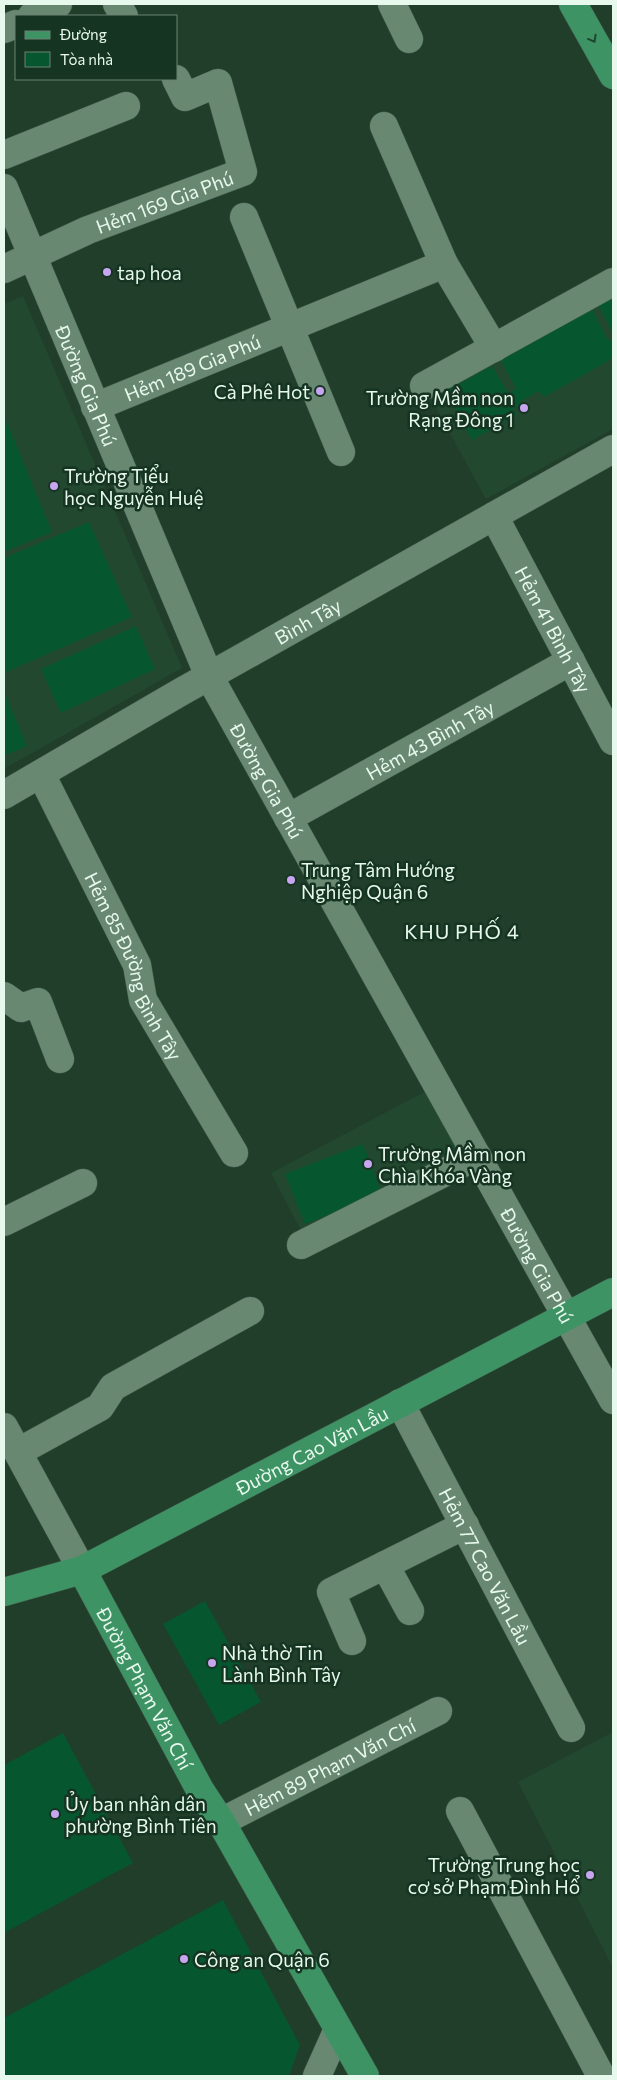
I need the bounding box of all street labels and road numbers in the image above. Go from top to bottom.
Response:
street label: Hẻm 169 Gia Phú [92,165,236,238]
street label: Đường Gia Phú [51,321,122,449]
street label: Hẻm 189 Gia Phú [121,329,264,405]
street label: Hẻm 41 Bình Tây [511,562,597,696]
street label: Bình Tây [270,593,345,649]
street label: Hẻm 43 Bình Tây [362,695,498,784]
street label: Đường Gia Phú [225,718,309,842]
street label: Hẻm 85 Đường Bình Tây [81,868,188,1064]
street label: Đường Gia Phú [496,1202,579,1327]
street label: Đường Cao Văn Lầu [230,1401,391,1500]
street label: Hẻm 77 Cao Văn Lầu [435,1483,536,1648]
street label: Đường Phạm Văn Chí [92,1602,199,1774]
street label: Hẻm 89 Phạm Văn Chí [240,1713,420,1820]

